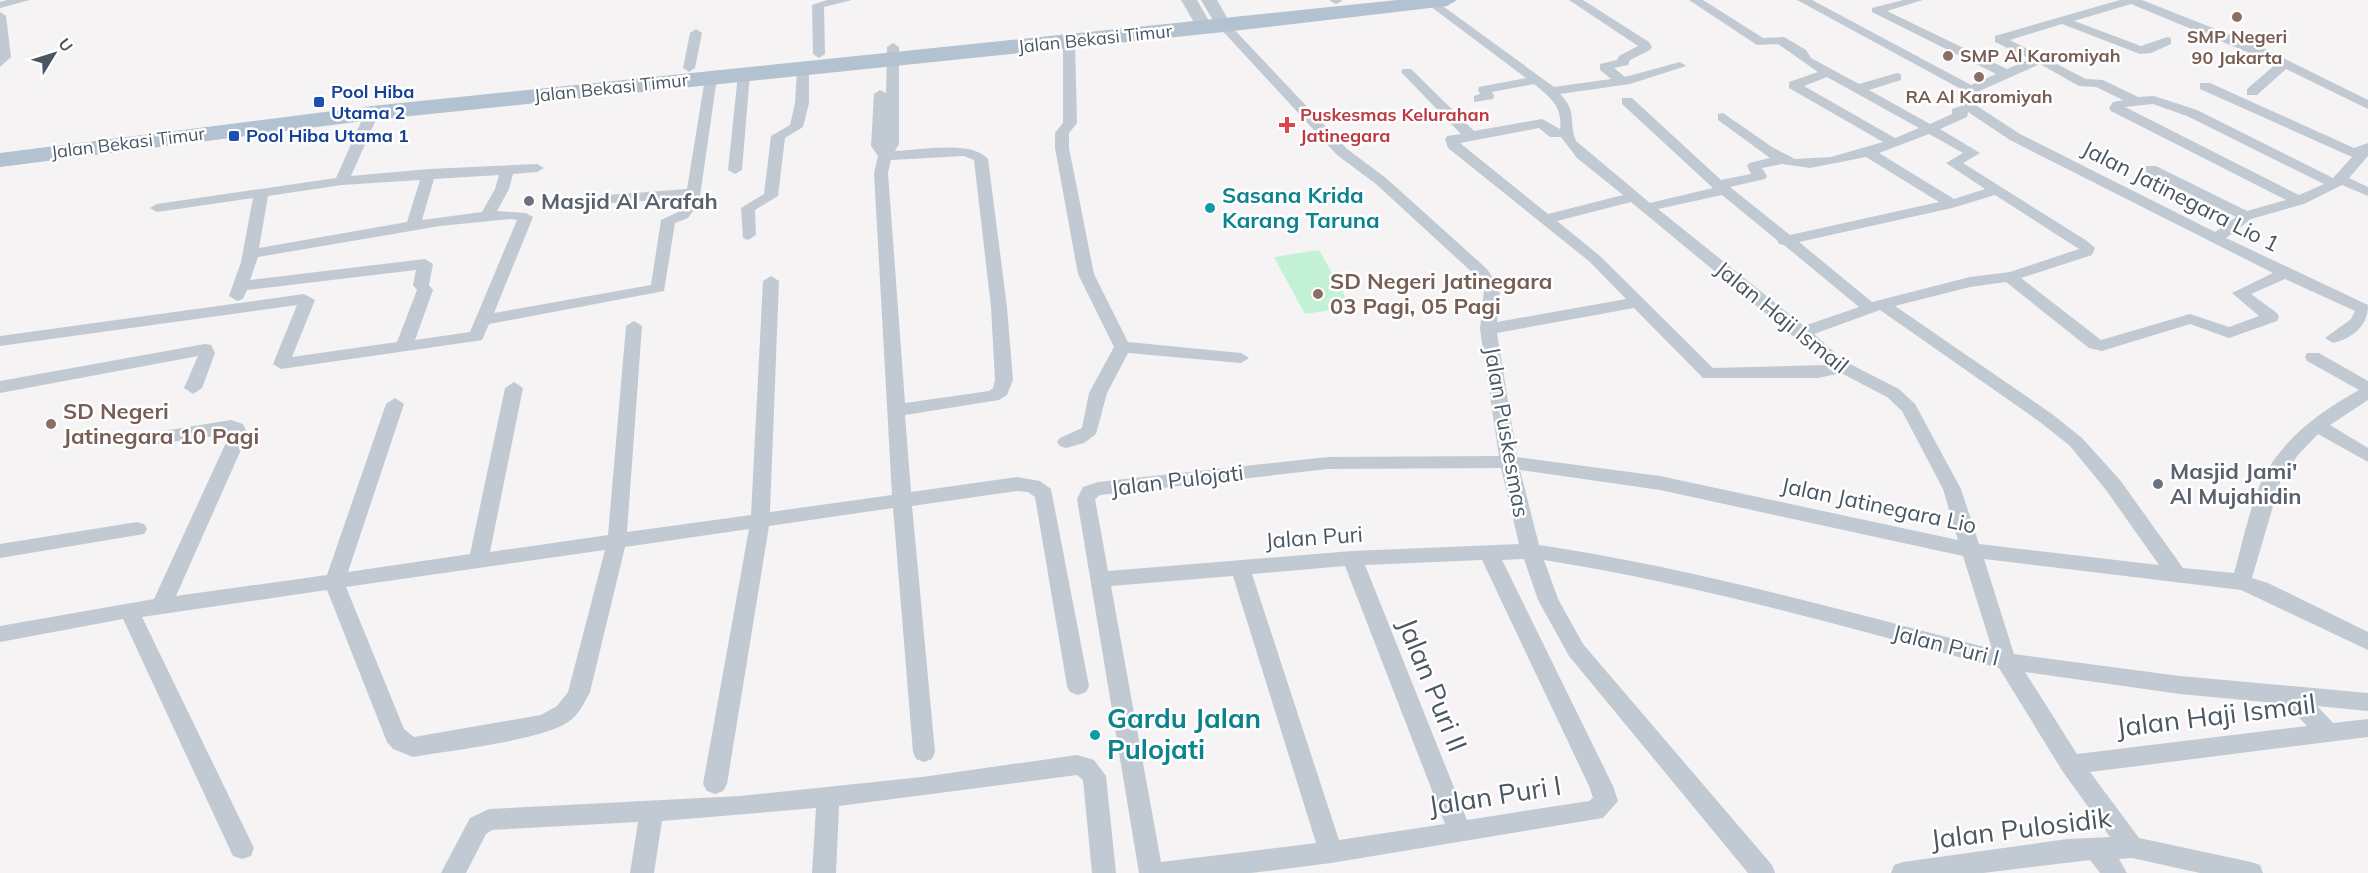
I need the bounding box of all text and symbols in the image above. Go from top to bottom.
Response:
marker: SMP Negeri 90 Jakarta [2230,10,2244,24]
street label: Jalan Bekasi Timur [1017,19,1174,58]
north arrow [24,24,84,84]
place label: SMP Negeri 90 Jakarta [2187,25,2287,69]
text: U [54,34,77,56]
place label: SMP Al Karomiyah [1960,44,2121,67]
marker: SMP Al Karomiyah [1941,49,1955,63]
street label: Jalan Bekasi Timur [533,68,690,107]
marker: RA Al Karomiyah [1972,70,1986,84]
place label: Pool Hiba Utama 2 [331,80,414,124]
place label: RA Al Karomiyah [1905,85,2053,108]
marker: Pool Hiba Utama 2 [312,95,326,109]
place label: Puskesmas Kelurahan Jatinegara [1300,103,1490,147]
marker: Puskesmas Kelurahan Jatinegara [1278,116,1296,134]
street label: Jalan Bekasi Timur [50,122,207,163]
place label: Pool Hiba Utama 1 [246,124,409,147]
marker: Pool Hiba Utama 1 [227,129,241,143]
street label: Jalan Jatinegara Lio 1 [2078,134,2284,258]
place label: Sasana Krida Karang Taruna [1222,181,1380,234]
place label: Masjid Al Arafah [541,187,718,215]
marker: Masjid Al Arafah [522,194,536,208]
marker: Sasana Krida Karang Taruna [1203,201,1217,215]
street label: Jalan Haji Ismail [1710,255,1854,379]
place label: SD Negeri Jatinegara 03 Pagi, 05 Pagi [1330,267,1552,320]
marker: SD Negeri Jatinegara 03 Pagi, 05 Pagi [1311,287,1325,301]
street label: Jalan Puskesmas [1478,345,1536,519]
place label: SD Negeri Jatinegara 10 Pagi [63,397,259,450]
marker: SD Negeri Jatinegara 10 Pagi [44,417,58,431]
place label: Masjid Jami' Al Mujahidin [2170,457,2302,510]
street label: Jalan Pulojati [1109,458,1245,502]
street label: Jalan Jatinegara Lio [1779,471,1979,539]
marker: Masjid Jami' Al Mujahidin [2151,477,2165,491]
street label: Jalan Puri [1264,520,1364,554]
street label: Jalan Puri II [1391,613,1475,756]
street label: Jalan Puri I [1890,618,2002,672]
street label: Jalan Haji Ismail [2114,686,2317,744]
place label: Gardu Jalan Pulojati [1107,701,1261,766]
marker: Gardu Jalan Pulojati [1088,728,1102,742]
street label: Jalan Puri I [1426,768,1564,822]
street label: Jalan Pulosidik [1929,800,2114,856]

